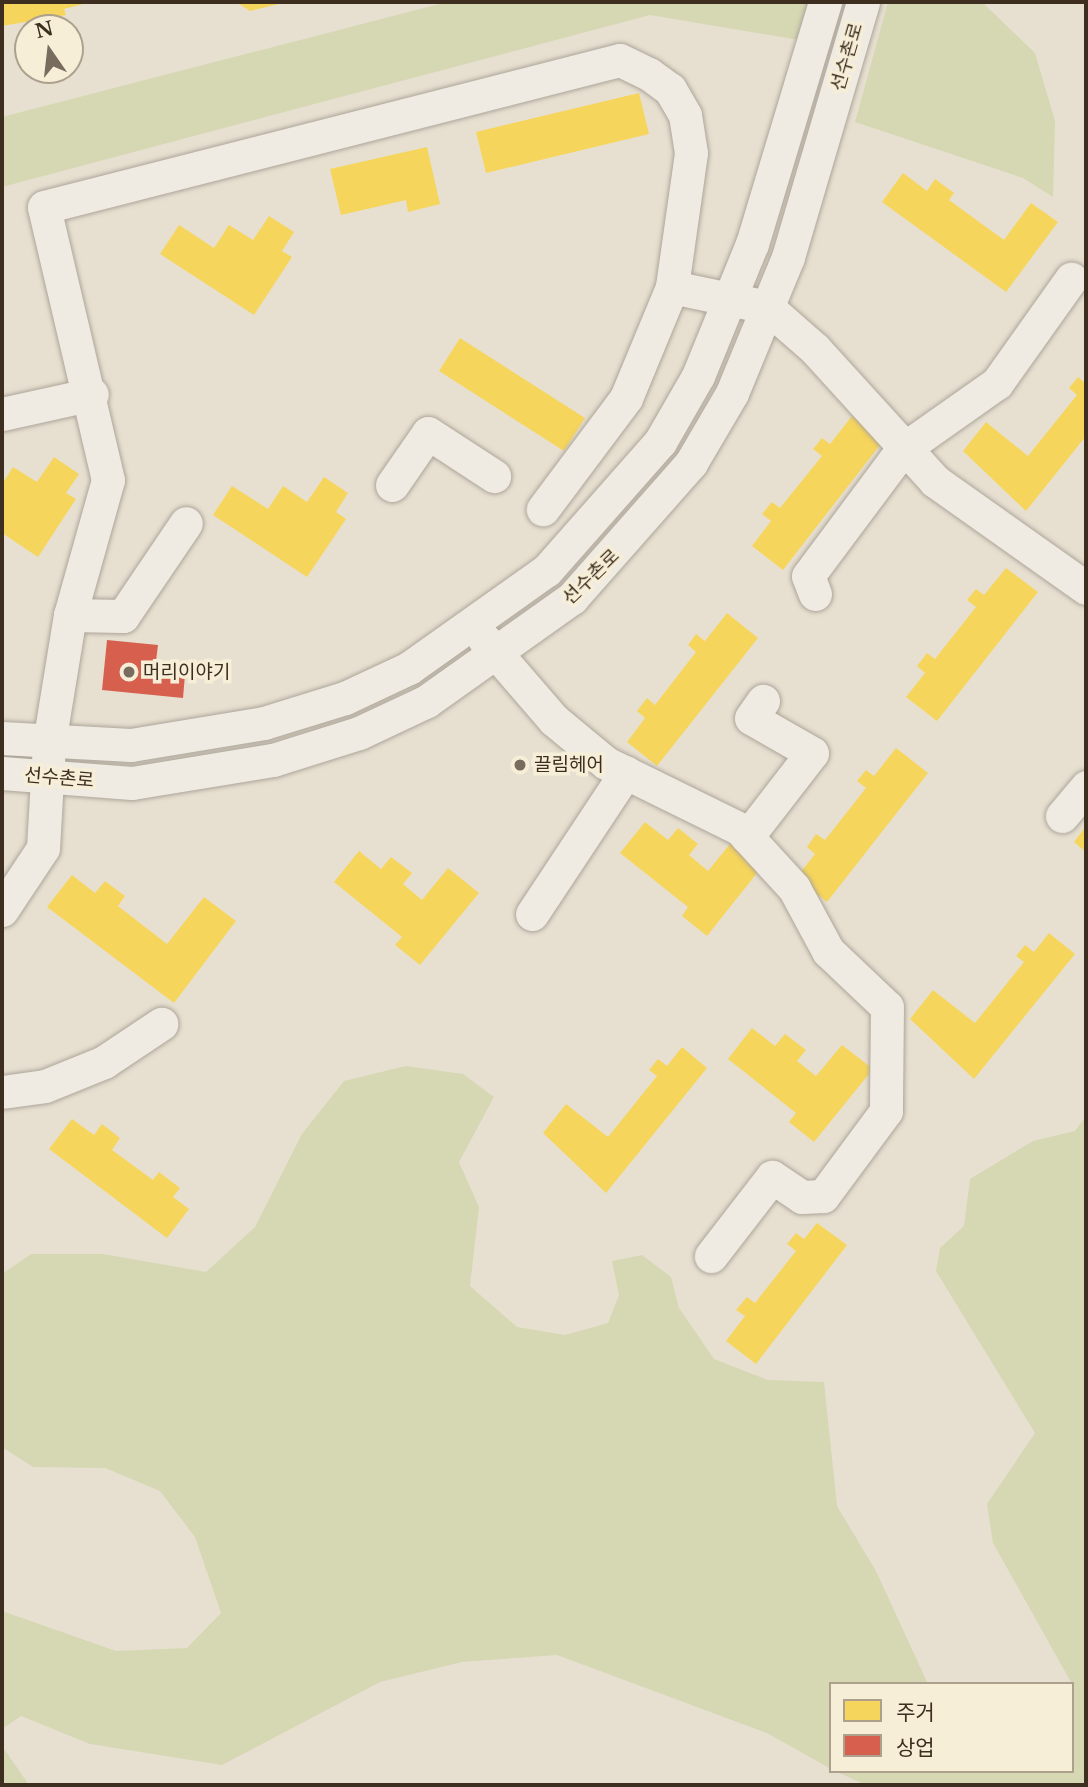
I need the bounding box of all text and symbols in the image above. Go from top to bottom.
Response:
north arrow [14,14,84,84]
text: N [33,17,56,43]
street label: 선수촌로 [826,20,868,94]
street label: 선수촌로 [558,545,624,609]
place label: 머리이야기 [143,661,230,683]
marker: 머리이야기 [121,664,137,680]
place label: 끌림헤어 [534,754,604,776]
marker: 끌림헤어 [512,757,528,773]
street label: 선수촌로 [23,764,95,792]
legend [829,1682,1074,1773]
text: 주거 [896,1700,935,1726]
text: 상업 [896,1735,935,1761]

